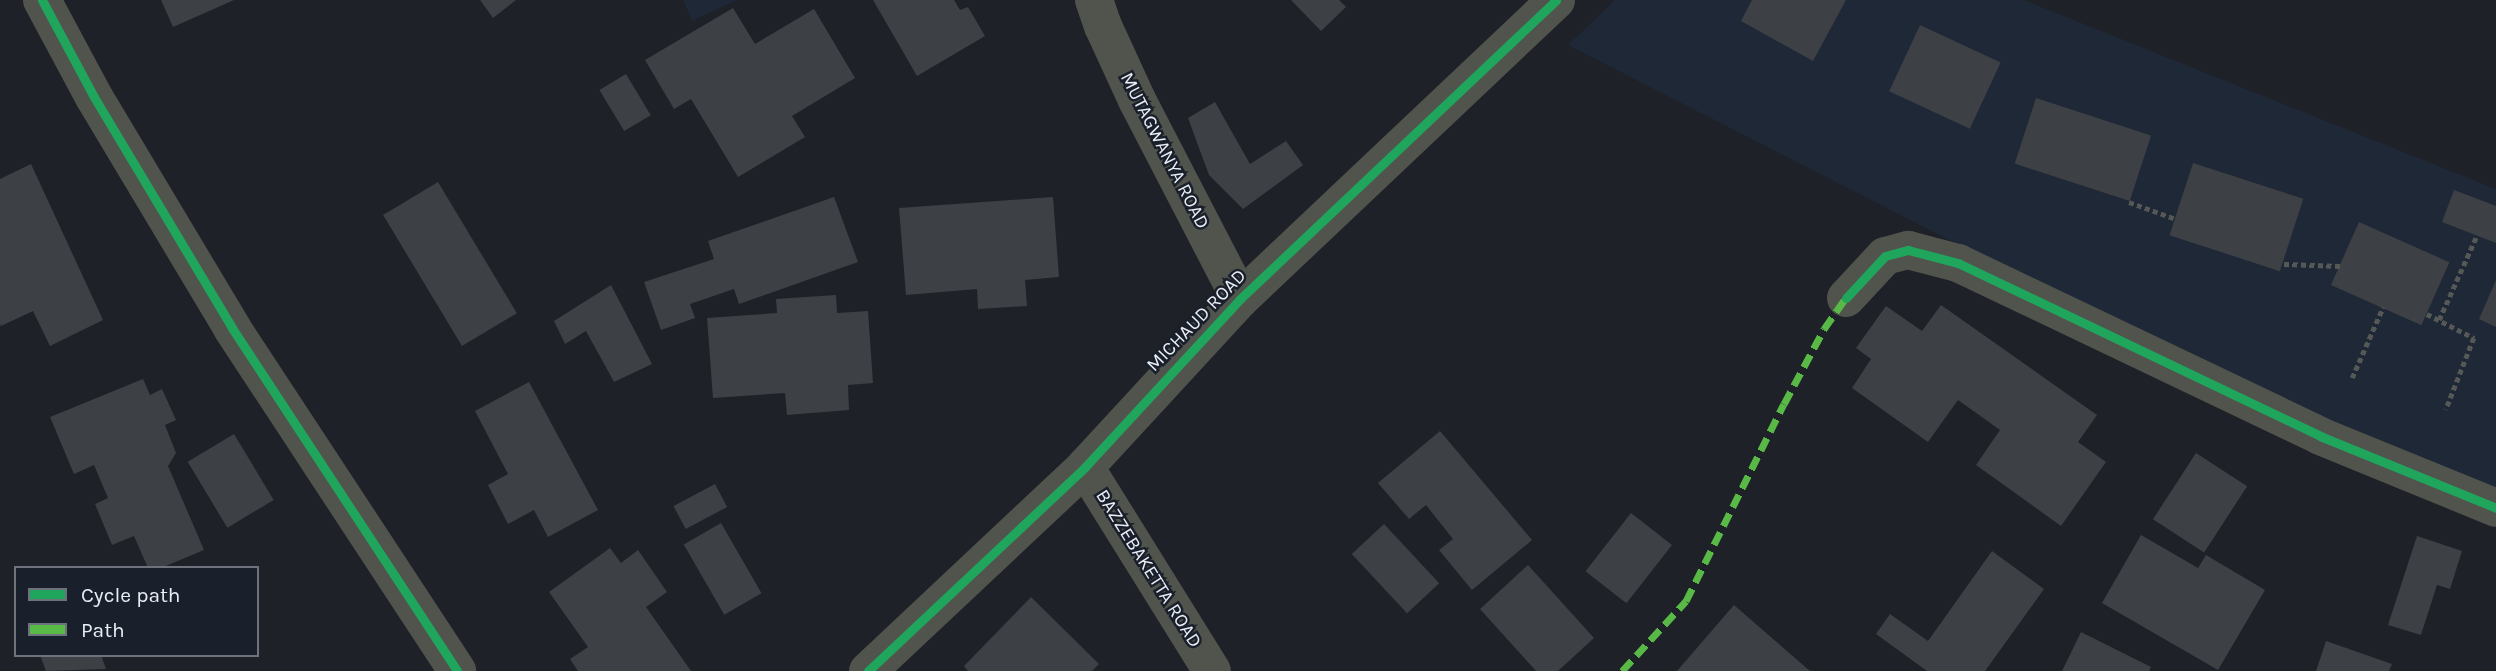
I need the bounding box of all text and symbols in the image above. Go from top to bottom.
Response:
street label: MUTAGWANYA ROAD [1115,69,1213,233]
street label: MICHAUD ROAD [1142,265,1252,377]
street label: BAZZEBAKETTA ROAD [1090,486,1206,652]
legend [14,566,259,657]
text: Cycle path [81,583,181,607]
text: Path [81,618,125,642]

